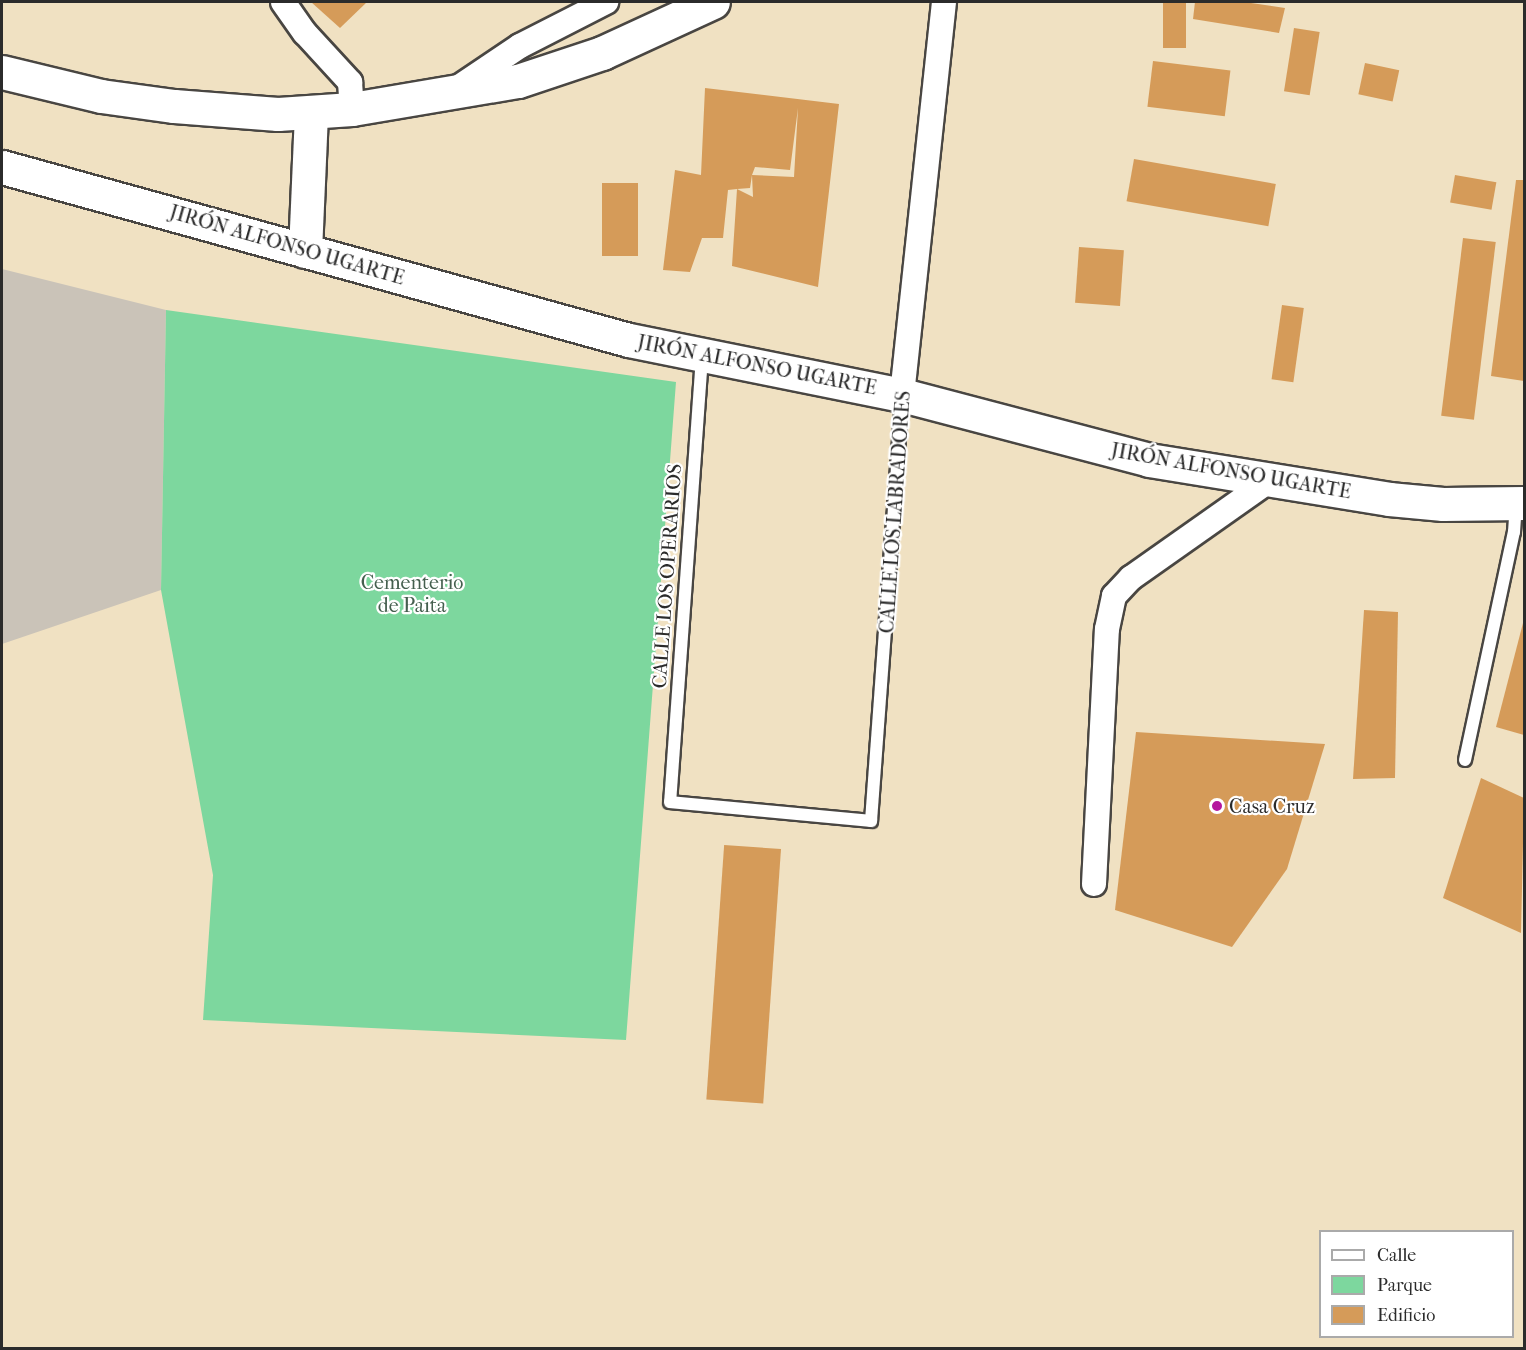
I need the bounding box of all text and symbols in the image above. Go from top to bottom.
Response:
street label: JIRÓN ALFONSO UGARTE [167,200,407,290]
street label: JIRÓN ALFONSO UGARTE [635,330,879,400]
street label: CALLE LOS LABRADORES [875,390,915,634]
street label: JIRÓN ALFONSO UGARTE [1109,438,1353,504]
street label: CALLE LOS OPERARIOS [647,463,687,689]
park label: Cementerio de Paita [361,571,463,618]
place label: Casa Cruz [1229,794,1315,818]
marker: Casa Cruz [1210,799,1224,813]
legend [1319,1230,1514,1338]
text: Calle [1377,1245,1416,1266]
text: Parque [1377,1275,1432,1296]
text: Edificio [1377,1305,1435,1326]

